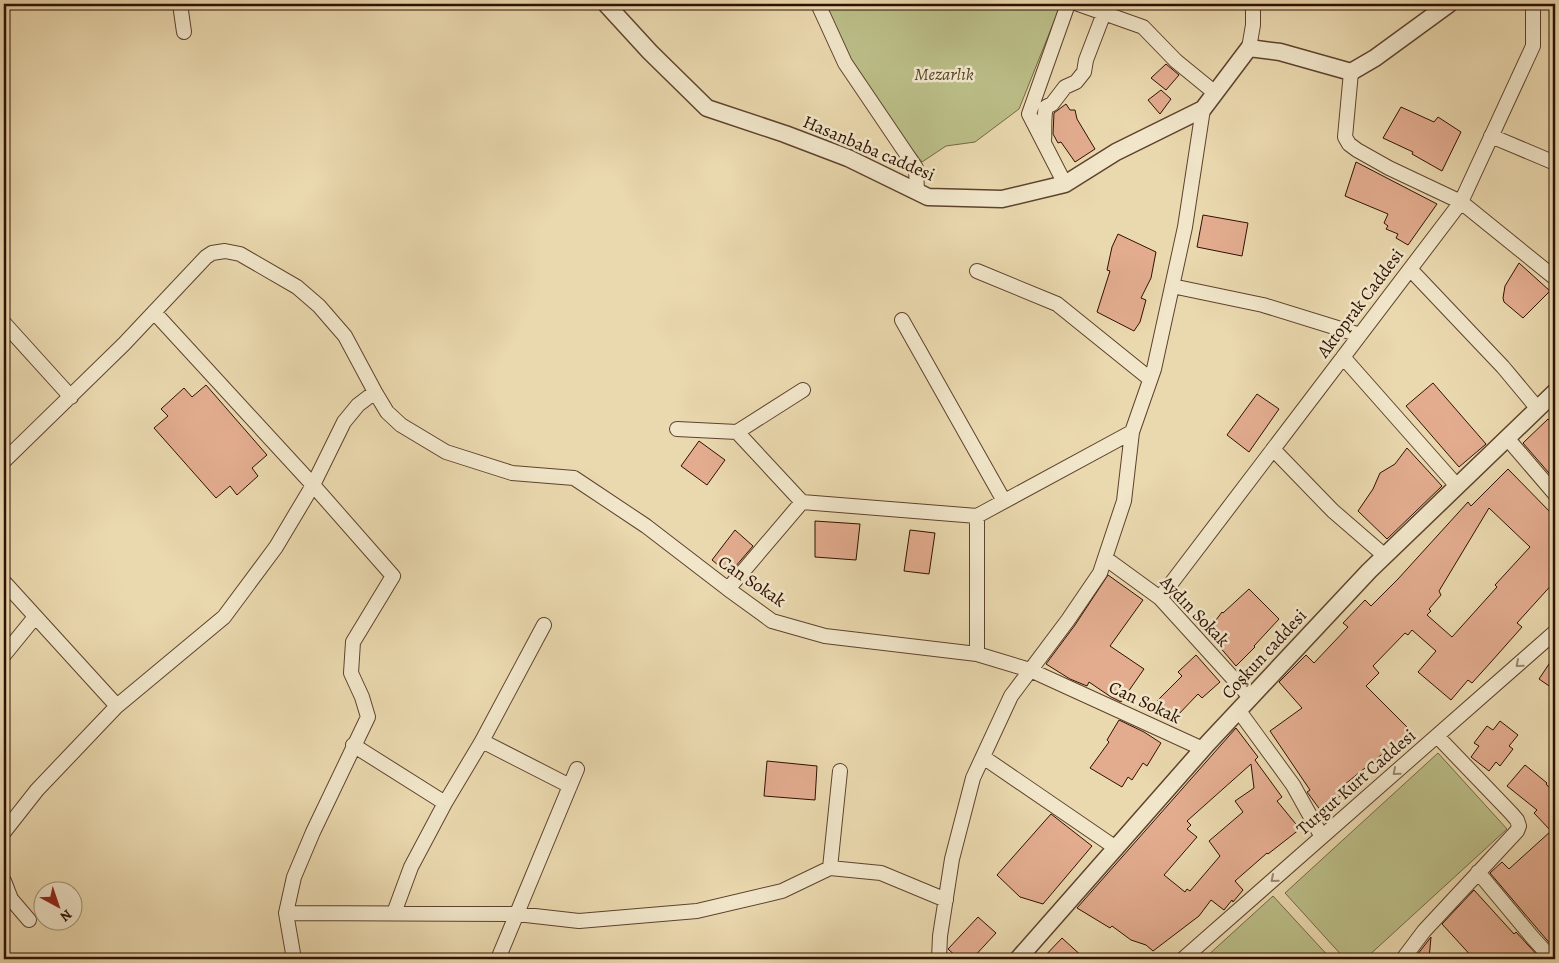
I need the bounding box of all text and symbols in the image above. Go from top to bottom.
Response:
park label: Mezarlık [914,62,974,86]
street label: Hasanbaba caddesi [799,109,939,187]
street label: Aktoprak Caddesi [1311,244,1409,363]
street label: Can Sokak [713,549,791,613]
street label: Aydın Sokak [1154,570,1235,652]
street label: Coşkun caddesi [1216,604,1312,704]
one-way arrow [1515,659,1524,668]
street label: Can Sokak [1105,675,1185,729]
street label: Turgut Kurt Caddesi [1291,724,1421,840]
one-way arrow [1393,766,1402,775]
one-way arrow [1271,873,1280,882]
north arrow [32,880,82,930]
text: N [56,905,76,926]

